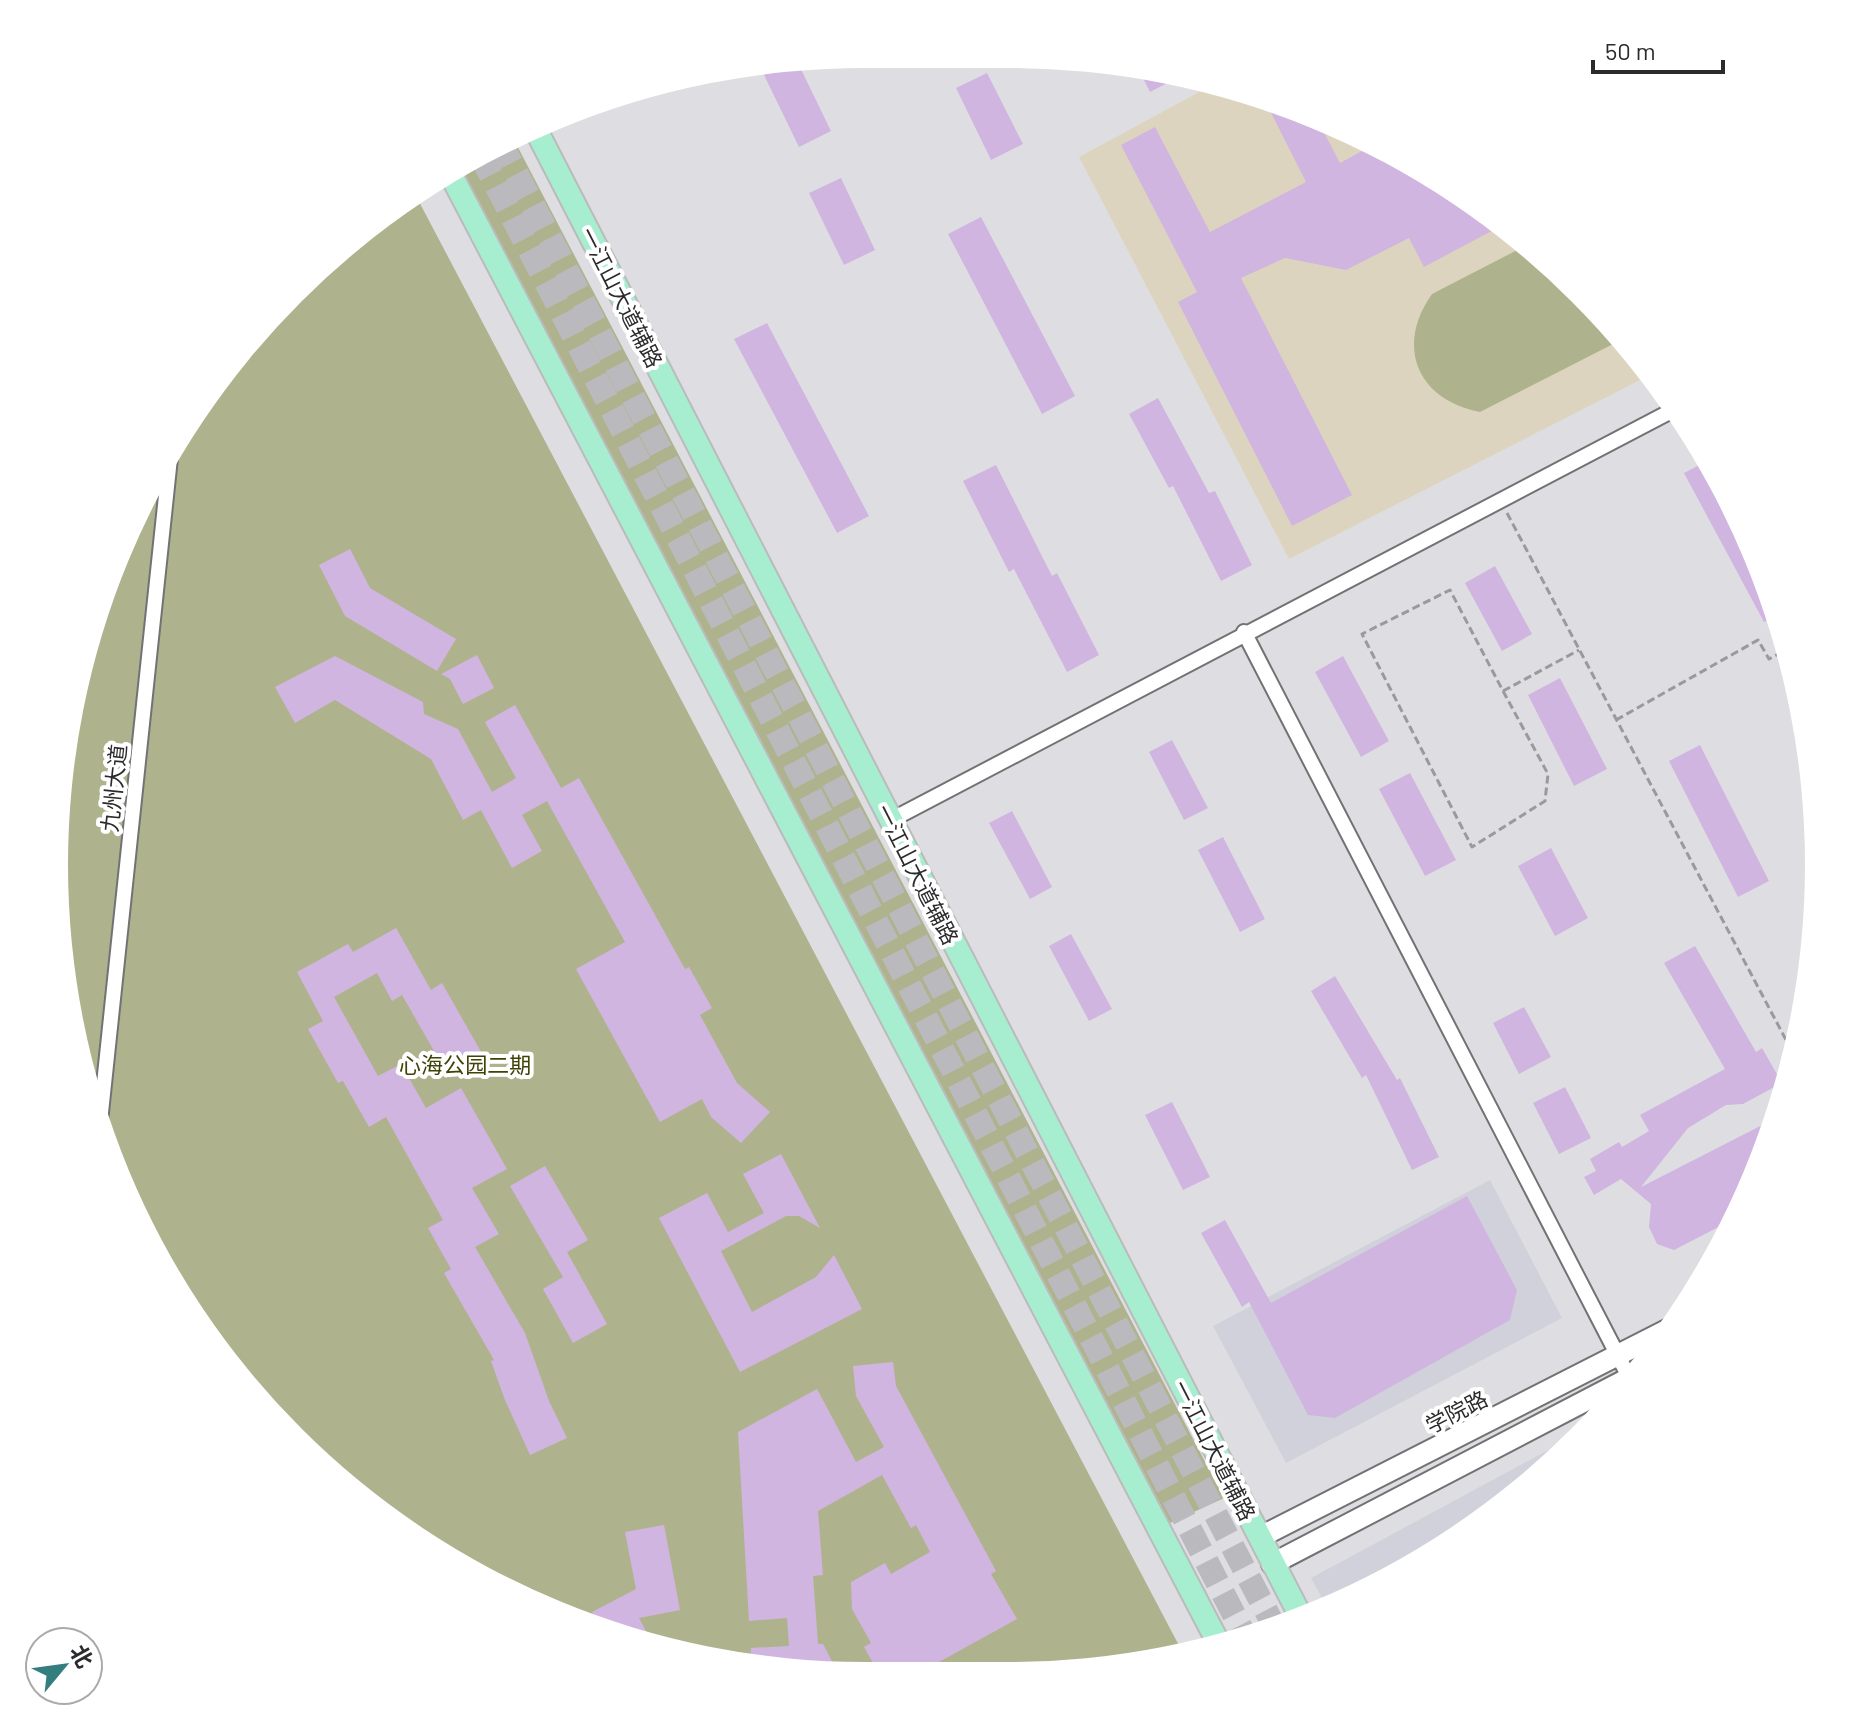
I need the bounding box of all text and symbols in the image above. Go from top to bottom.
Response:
scale bar [1593,24,1723,74]
text: 50 m [1605,36,1656,65]
street label: 一江山大道辅路 [575,222,669,372]
street label: 九州大道 [95,743,131,833]
street label: 一江山大道辅路 [871,799,965,949]
park label: 心海公园二期 [399,1051,531,1077]
street label: 一江山大道辅路 [1168,1375,1262,1525]
street label: 学院路 [1421,1384,1491,1438]
north arrow [24,1626,104,1706]
text: 北 [66,1640,99,1672]

